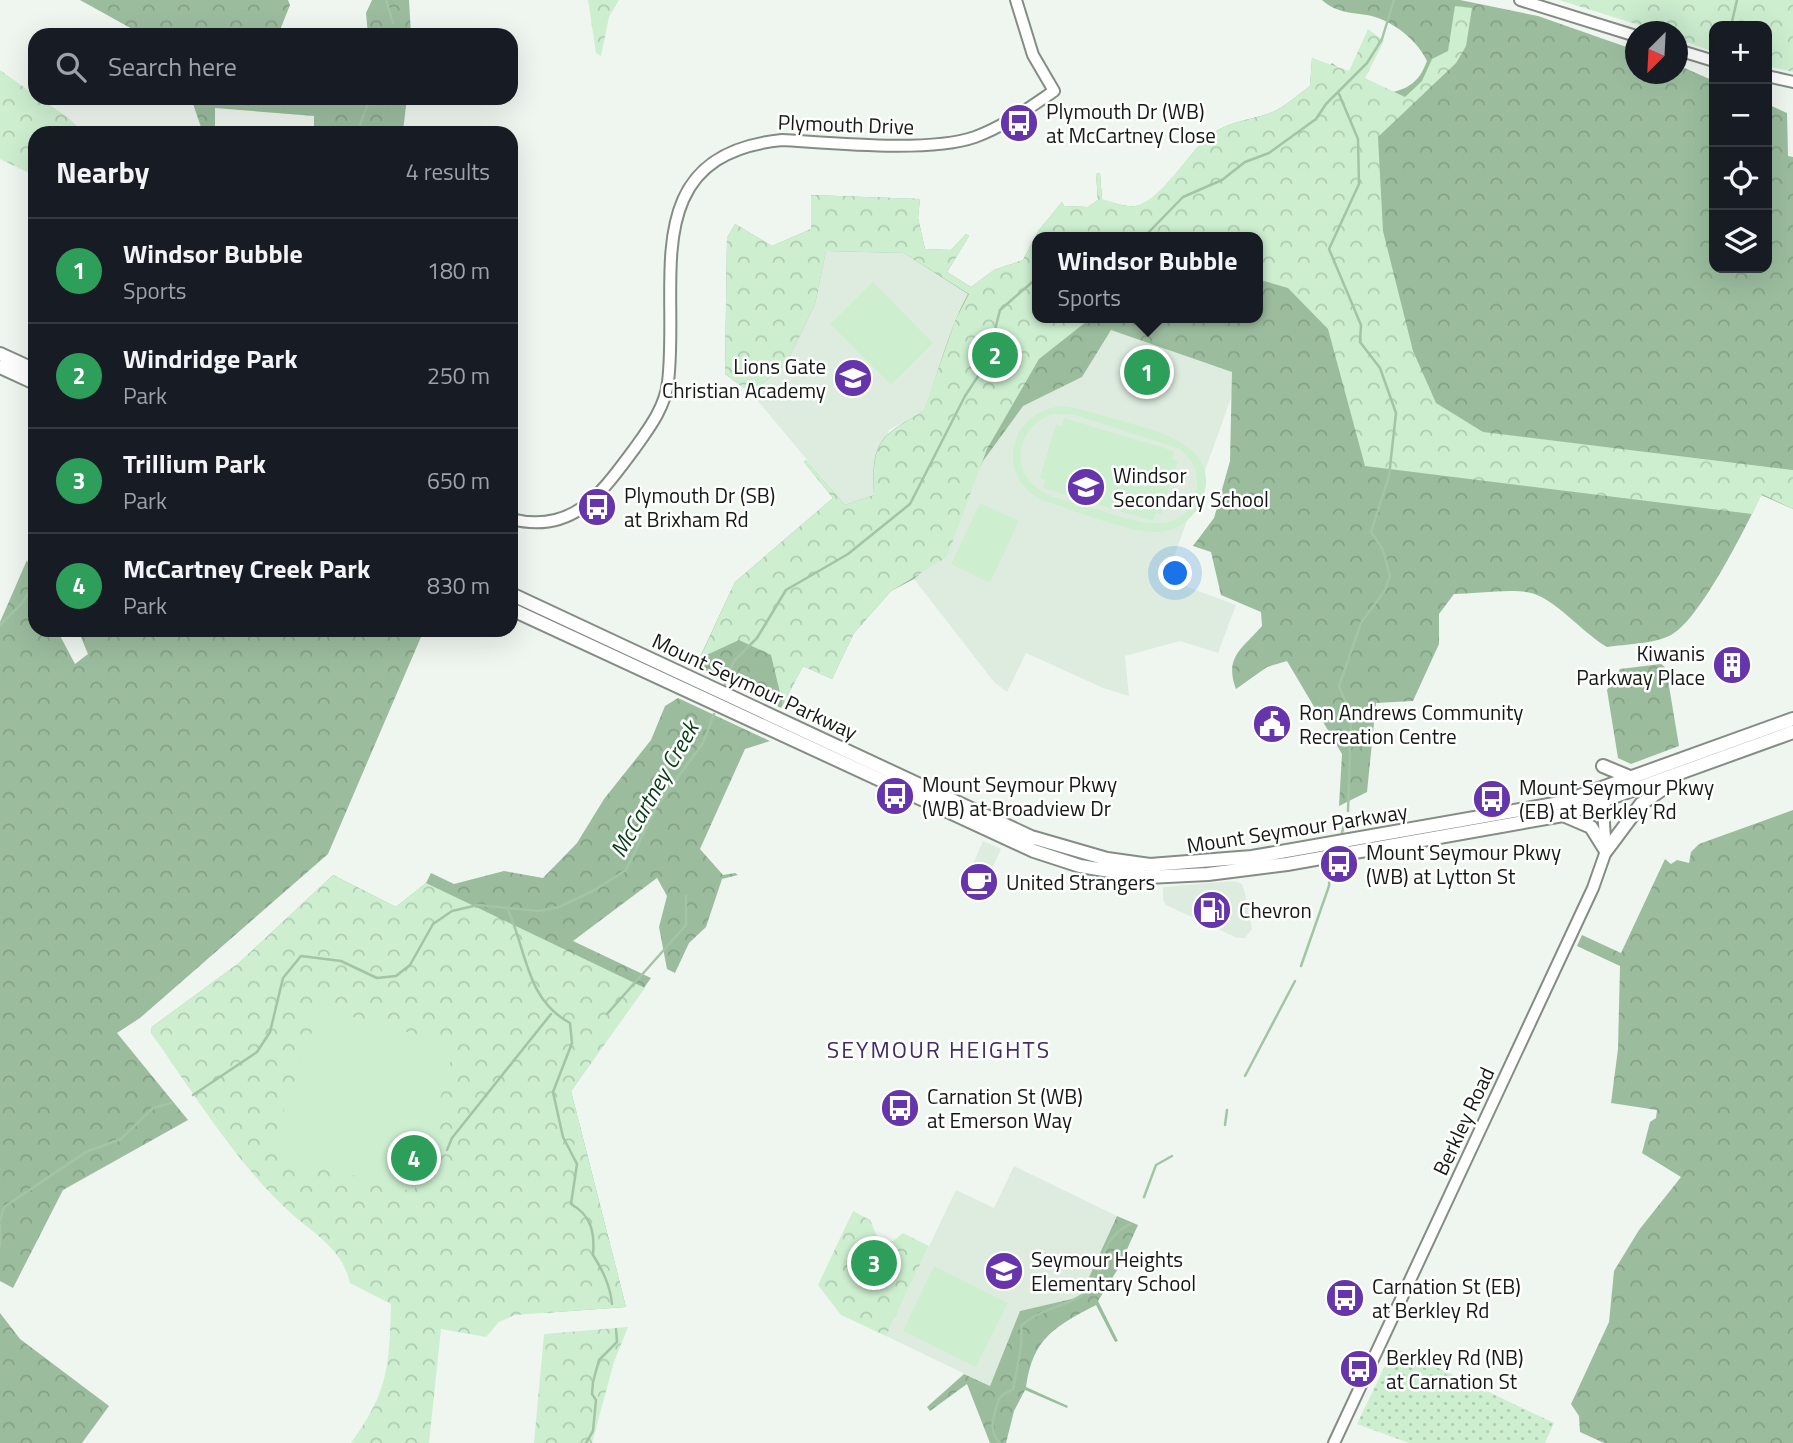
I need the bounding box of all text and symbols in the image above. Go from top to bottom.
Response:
north arrow [1625,21,1688,84]
map controls [1709,21,1772,273]
button: + [1709,21,1772,84]
search box [28,28,518,105]
text: Search here [108,47,237,86]
icon: search [52,48,90,86]
button: − [1709,84,1772,147]
place label: Plymouth Dr (WB) at McCartney Close [1046,95,1216,151]
bus stop icon: Plymouth Dr (WB) at McCartney Close [998,102,1040,144]
street label: Plymouth Drive [777,106,915,142]
button: locate [1709,147,1772,210]
text: Nearby [56,149,149,195]
text: 4 results [406,154,490,189]
button: layers [1709,210,1772,273]
popup [1032,232,1263,323]
text: Windsor Bubble [123,234,303,273]
text: Windsor Bubble [1058,241,1237,280]
text: 1 [73,253,85,288]
text: 180 m [427,253,490,288]
text: Sports [123,273,186,308]
text: Sports [1058,280,1121,315]
pin: 2 [972,329,1018,381]
text: Windridge Park [123,339,298,378]
pin: 1 [1124,346,1170,398]
place label: Lions Gate Christian Academy [662,350,826,406]
school or university icon: Lions Gate Christian Academy [832,357,874,399]
text: 2 [73,358,85,393]
text: 250 m [427,358,490,393]
text: Park [123,378,167,413]
text: Trillium Park [123,444,266,483]
place label: Windsor Secondary School [1113,459,1269,515]
text: 3 [73,463,85,498]
text: 650 m [427,463,490,498]
school or university icon: Windsor Secondary School [1065,466,1107,508]
place label: Plymouth Dr (SB) at Brixham Rd [624,479,775,535]
text: Park [123,483,167,518]
bus stop icon: Plymouth Dr (SB) at Brixham Rd [576,486,618,528]
text: McCartney Creek Park [123,549,370,588]
your location [1158,556,1192,590]
text: 4 [73,568,85,603]
text: 830 m [427,568,490,603]
text: Park [123,588,167,623]
street label: Mount Seymour Parkway [647,624,863,748]
place label: Kiwanis Parkway Place [1576,637,1705,693]
building icon: Kiwanis Parkway Place [1711,644,1753,686]
place label: Ron Andrews Community Recreation Centre [1299,696,1523,752]
public building icon: Ron Andrews Community Recreation Centre [1251,703,1293,745]
water label: McCartney Creek [601,712,709,864]
place label: Mount Seymour Pkwy (WB) at Broadview Dr [922,768,1117,824]
place label: Mount Seymour Pkwy (EB) at Berkley Rd [1519,771,1714,827]
bus stop icon: Mount Seymour Pkwy (WB) at Broadview Dr [874,775,916,817]
bus stop icon: Mount Seymour Pkwy (EB) at Berkley Rd [1471,778,1513,820]
street label: Mount Seymour Parkway [1184,795,1410,861]
place label: Mount Seymour Pkwy (WB) at Lytton St [1366,836,1561,892]
bus stop icon: Mount Seymour Pkwy (WB) at Lytton St [1318,843,1360,885]
cafe icon: United Strangers [958,861,1000,903]
place label: United Strangers [1006,866,1155,898]
fuel station icon: Chevron [1191,889,1233,931]
place label: Chevron [1239,894,1312,926]
district label: SEYMOUR HEIGHTS [827,1032,1051,1067]
street label: Berkley Road [1424,1062,1502,1180]
place label: Carnation St (WB) at Emerson Way [927,1080,1083,1136]
bus stop icon: Carnation St (WB) at Emerson Way [879,1087,921,1129]
pin: 4 [391,1132,437,1184]
pin: 3 [851,1237,897,1289]
place label: Seymour Heights Elementary School [1031,1243,1196,1299]
school or university icon: Seymour Heights Elementary School [983,1250,1025,1292]
place label: Carnation St (EB) at Berkley Rd [1372,1270,1521,1326]
bus stop icon: Carnation St (EB) at Berkley Rd [1324,1277,1366,1319]
place label: Berkley Rd (NB) at Carnation St [1386,1341,1524,1397]
bus stop icon: Berkley Rd (NB) at Carnation St [1338,1348,1380,1390]

